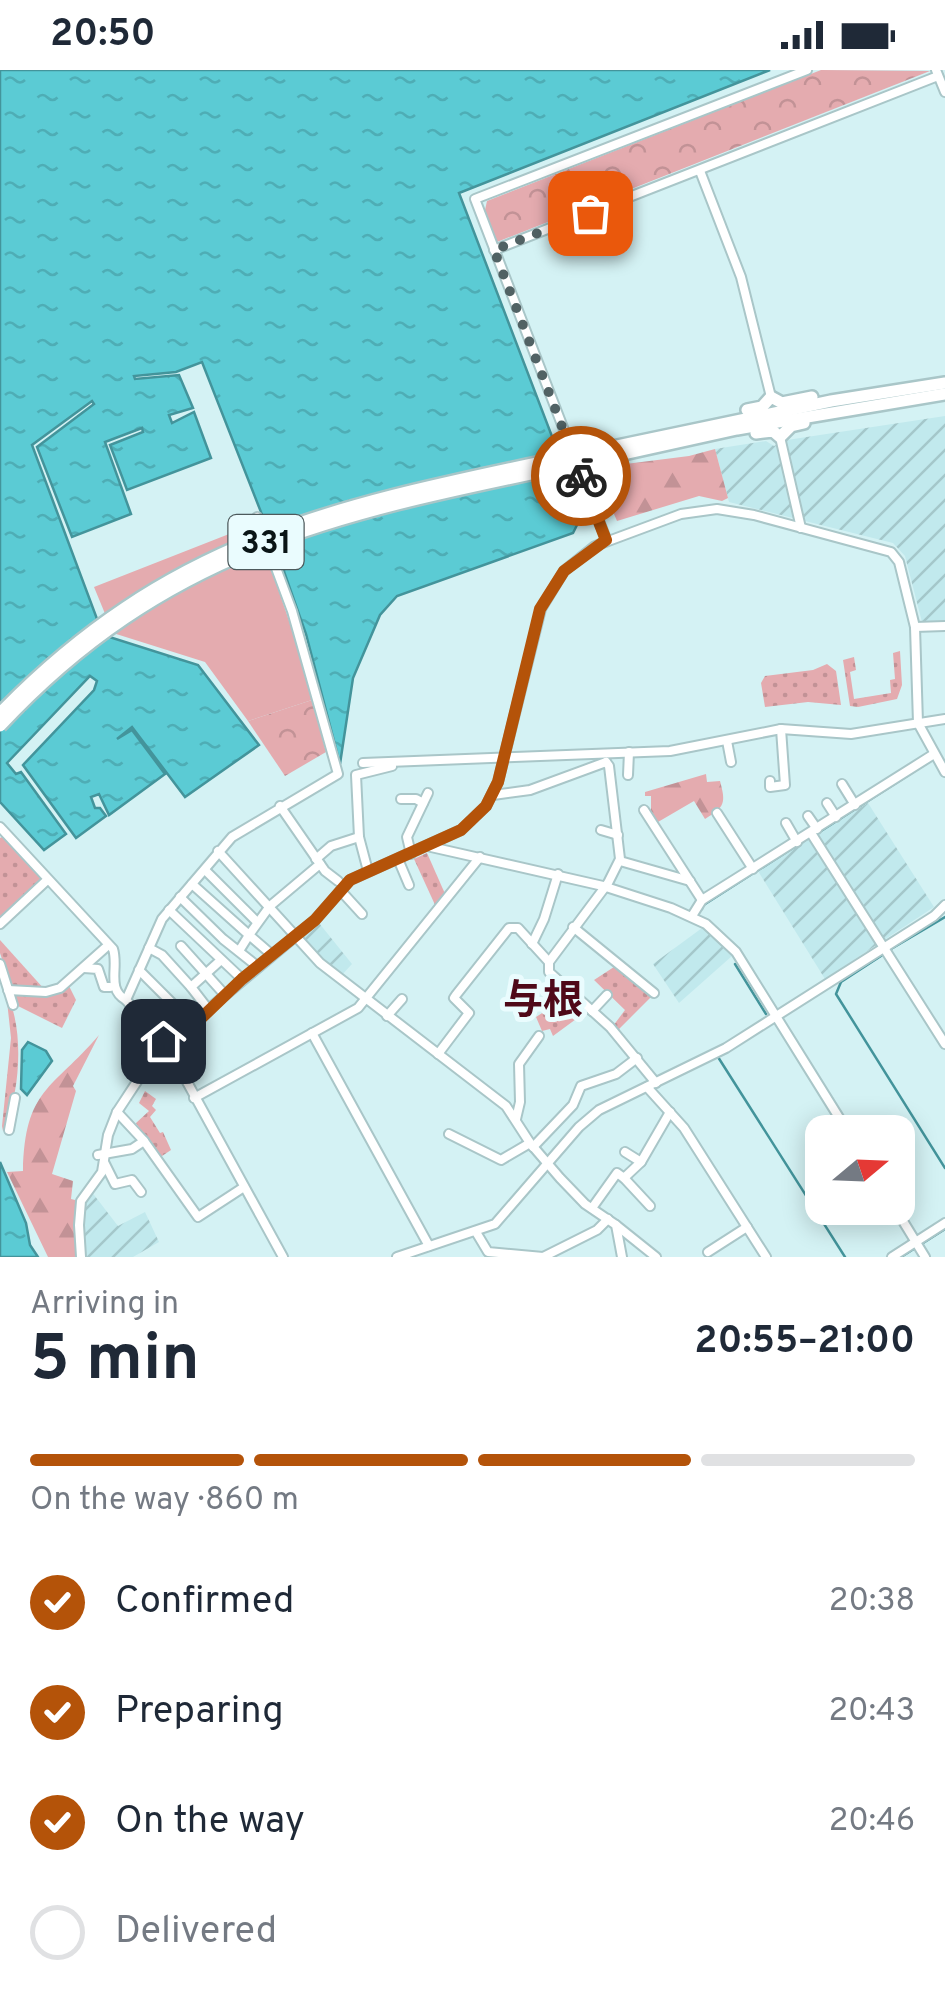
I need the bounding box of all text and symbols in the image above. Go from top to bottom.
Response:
text: 20:50 [50,11,156,60]
pin [548,171,633,256]
icon: bag [563,186,618,241]
courier [531,426,631,526]
icon: bike [554,449,609,504]
road number: 331 [228,515,304,569]
district label: 与根 [503,978,583,1028]
pin [121,999,206,1084]
icon: home [136,1014,191,1069]
north arrow [805,1115,915,1225]
map controls [805,1115,915,1225]
text: Arriving in [30,1285,179,1325]
text: 20:55–21:00 [694,1318,915,1367]
text: 5 min [30,1321,200,1403]
text: On the way · 860 m [30,1481,299,1521]
icon: check [30,1575,85,1630]
text: Confirmed [115,1578,294,1627]
text: 20:38 [829,1582,915,1622]
icon: check [30,1685,85,1740]
text: Preparing [115,1688,284,1737]
text: 20:43 [829,1692,915,1732]
icon: check [30,1795,85,1850]
text: On the way [115,1798,305,1847]
text: 20:46 [829,1802,915,1842]
text: Delivered [115,1908,277,1957]

